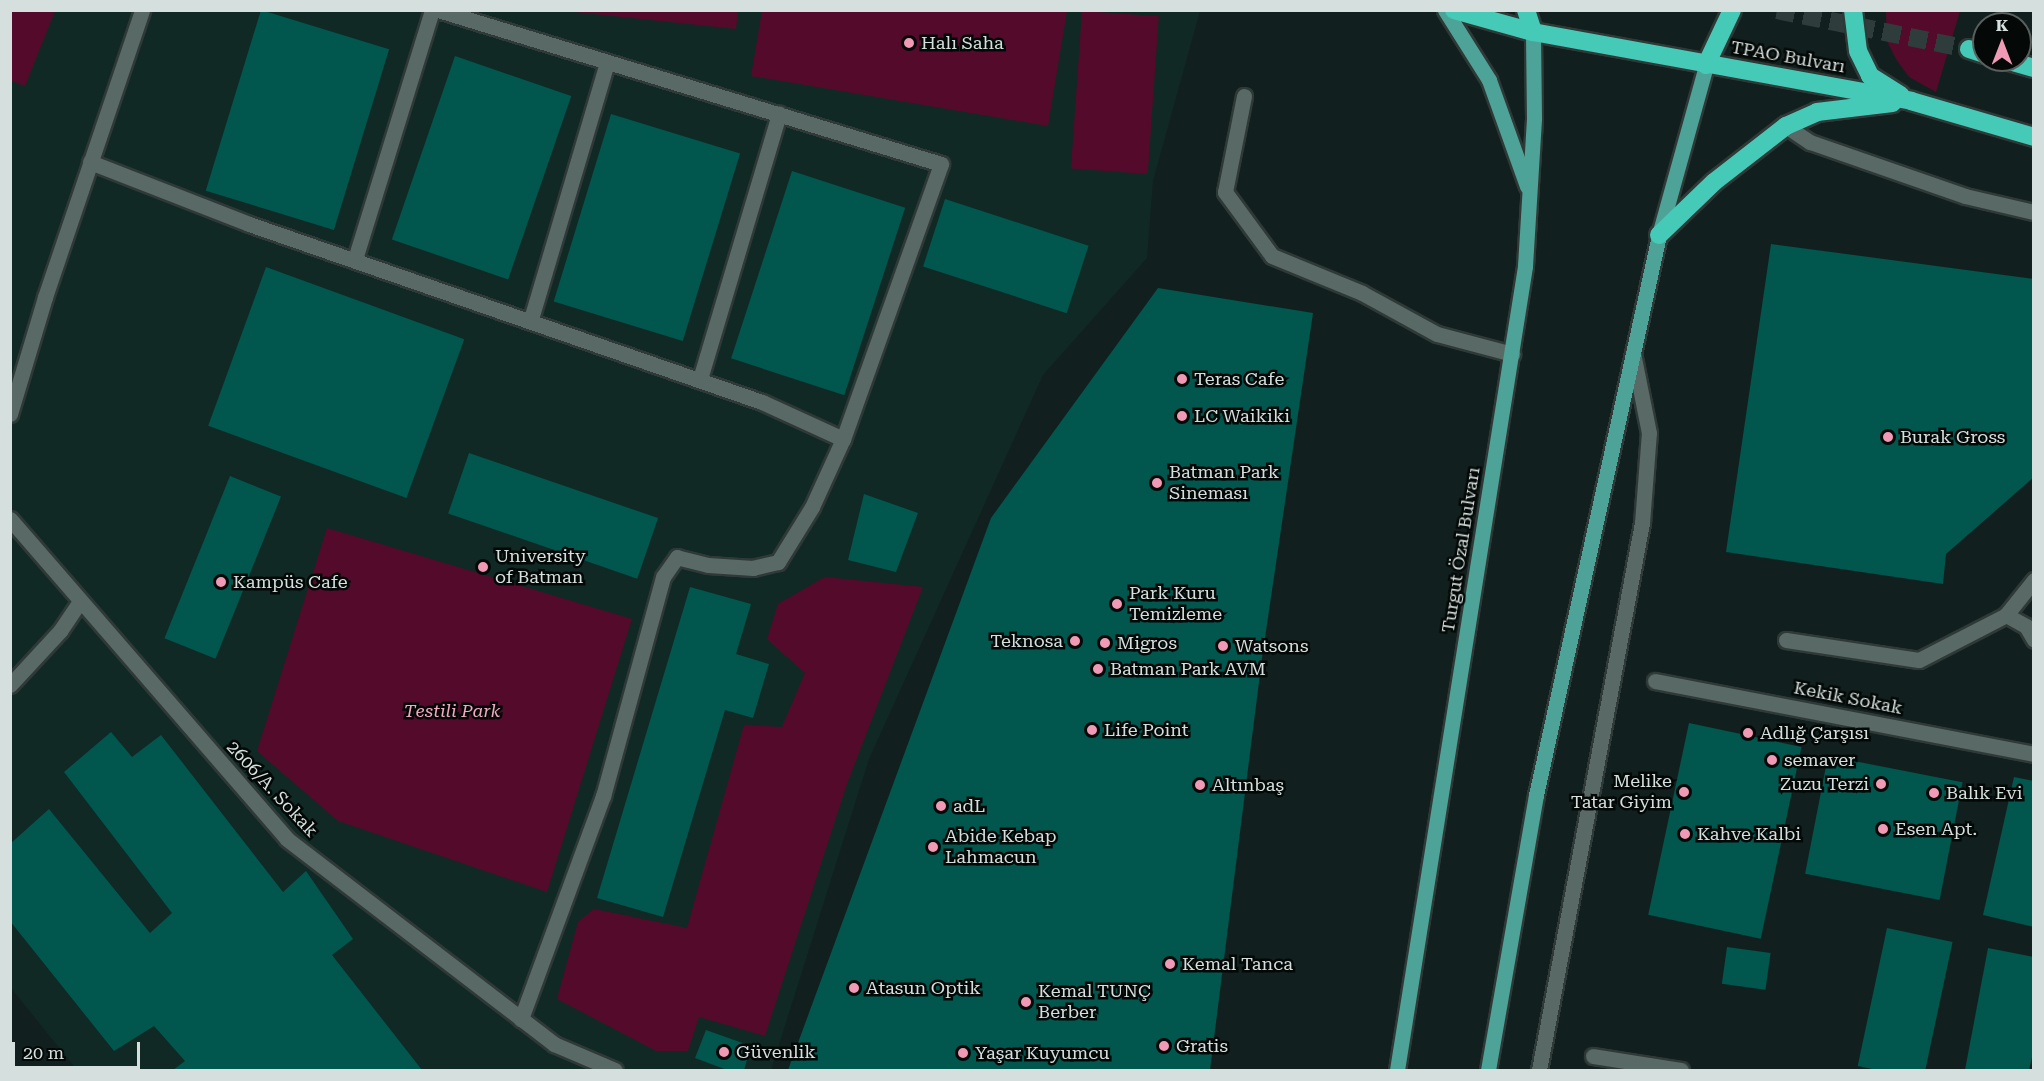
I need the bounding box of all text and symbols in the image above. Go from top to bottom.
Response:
north arrow [1972,12,2032,72]
text: K [1996,16,2008,35]
place label: Halı Saha [921,32,1004,54]
marker: Halı Saha [902,36,916,50]
street label: TPAO Bulvarı [1729,36,1847,78]
place label: Teras Cafe [1194,368,1284,390]
marker: Teras Cafe [1175,372,1189,386]
place label: LC Waikiki [1194,405,1290,427]
marker: LC Waikiki [1175,409,1189,423]
place label: Burak Gross [1900,426,2005,448]
marker: Burak Gross [1881,430,1895,444]
place label: Batman Park Sineması [1169,462,1279,504]
street label: Turgut Özal Bulvarı [1437,466,1485,634]
marker: Batman Park Sineması [1150,476,1164,490]
place label: University of Batman [495,546,586,588]
marker: University of Batman [476,560,490,574]
place label: Kampüs Cafe [233,571,348,593]
marker: Kampüs Cafe [214,575,228,589]
place label: Park Kuru Temizleme [1129,583,1222,626]
marker: Park Kuru Temizleme [1110,597,1124,611]
place label: Teknosa [990,630,1063,652]
place label: Migros [1117,632,1177,654]
marker: Teknosa [1068,634,1082,648]
place label: Watsons [1235,635,1308,657]
marker: Migros [1098,636,1112,650]
marker: Watsons [1216,639,1230,653]
place label: Batman Park AVM [1110,658,1266,680]
marker: Batman Park AVM [1091,662,1105,676]
street label: Kekik Sokak [1792,677,1904,719]
park label: Testili Park [404,700,500,722]
place label: Life Point [1104,719,1189,741]
place label: Adlığ Çarşısı [1760,722,1869,744]
marker: Life Point [1085,723,1099,737]
marker: Adlığ Çarşısı [1741,726,1755,740]
street label: 2606/A. Sokak [222,737,322,841]
place label: semaver [1784,749,1855,771]
marker: semaver [1765,753,1779,767]
place label: Melike Tatar Giyim [1571,771,1672,814]
place label: Zuzu Terzi [1780,773,1869,795]
place label: Altınbaş [1212,774,1284,796]
marker: Zuzu Terzi [1874,777,1888,791]
marker: Altınbaş [1193,778,1207,792]
place label: Balık Evi [1946,782,2022,804]
marker: Melike Tatar Giyim [1677,785,1691,799]
marker: Balık Evi [1927,786,1941,800]
place label: adL [953,795,985,817]
marker: adL [934,799,948,813]
place label: Esen Apt. [1895,818,1977,840]
marker: Esen Apt. [1876,822,1890,836]
place label: Kahve Kalbi [1697,823,1801,845]
place label: Abide Kebap Lahmacun [945,826,1057,868]
marker: Kahve Kalbi [1678,827,1692,841]
marker: Abide Kebap Lahmacun [926,840,940,854]
place label: Kemal Tanca [1182,953,1293,975]
marker: Kemal Tanca [1163,957,1177,971]
place label: Atasun Optik [866,977,981,999]
marker: Atasun Optik [847,981,861,995]
place label: Kemal TUNÇ Berber [1038,981,1151,1024]
marker: Kemal TUNÇ Berber [1019,995,1033,1009]
scale bar [15,1030,142,1068]
place label: Gratis [1176,1035,1228,1057]
marker: Gratis [1157,1039,1171,1053]
place label: Güvenlik [736,1041,816,1063]
text: 20 m [23,1042,64,1063]
place label: Yaşar Kuyumcu [975,1042,1109,1064]
marker: Güvenlik [717,1045,731,1059]
marker: Yaşar Kuyumcu [956,1046,970,1060]

